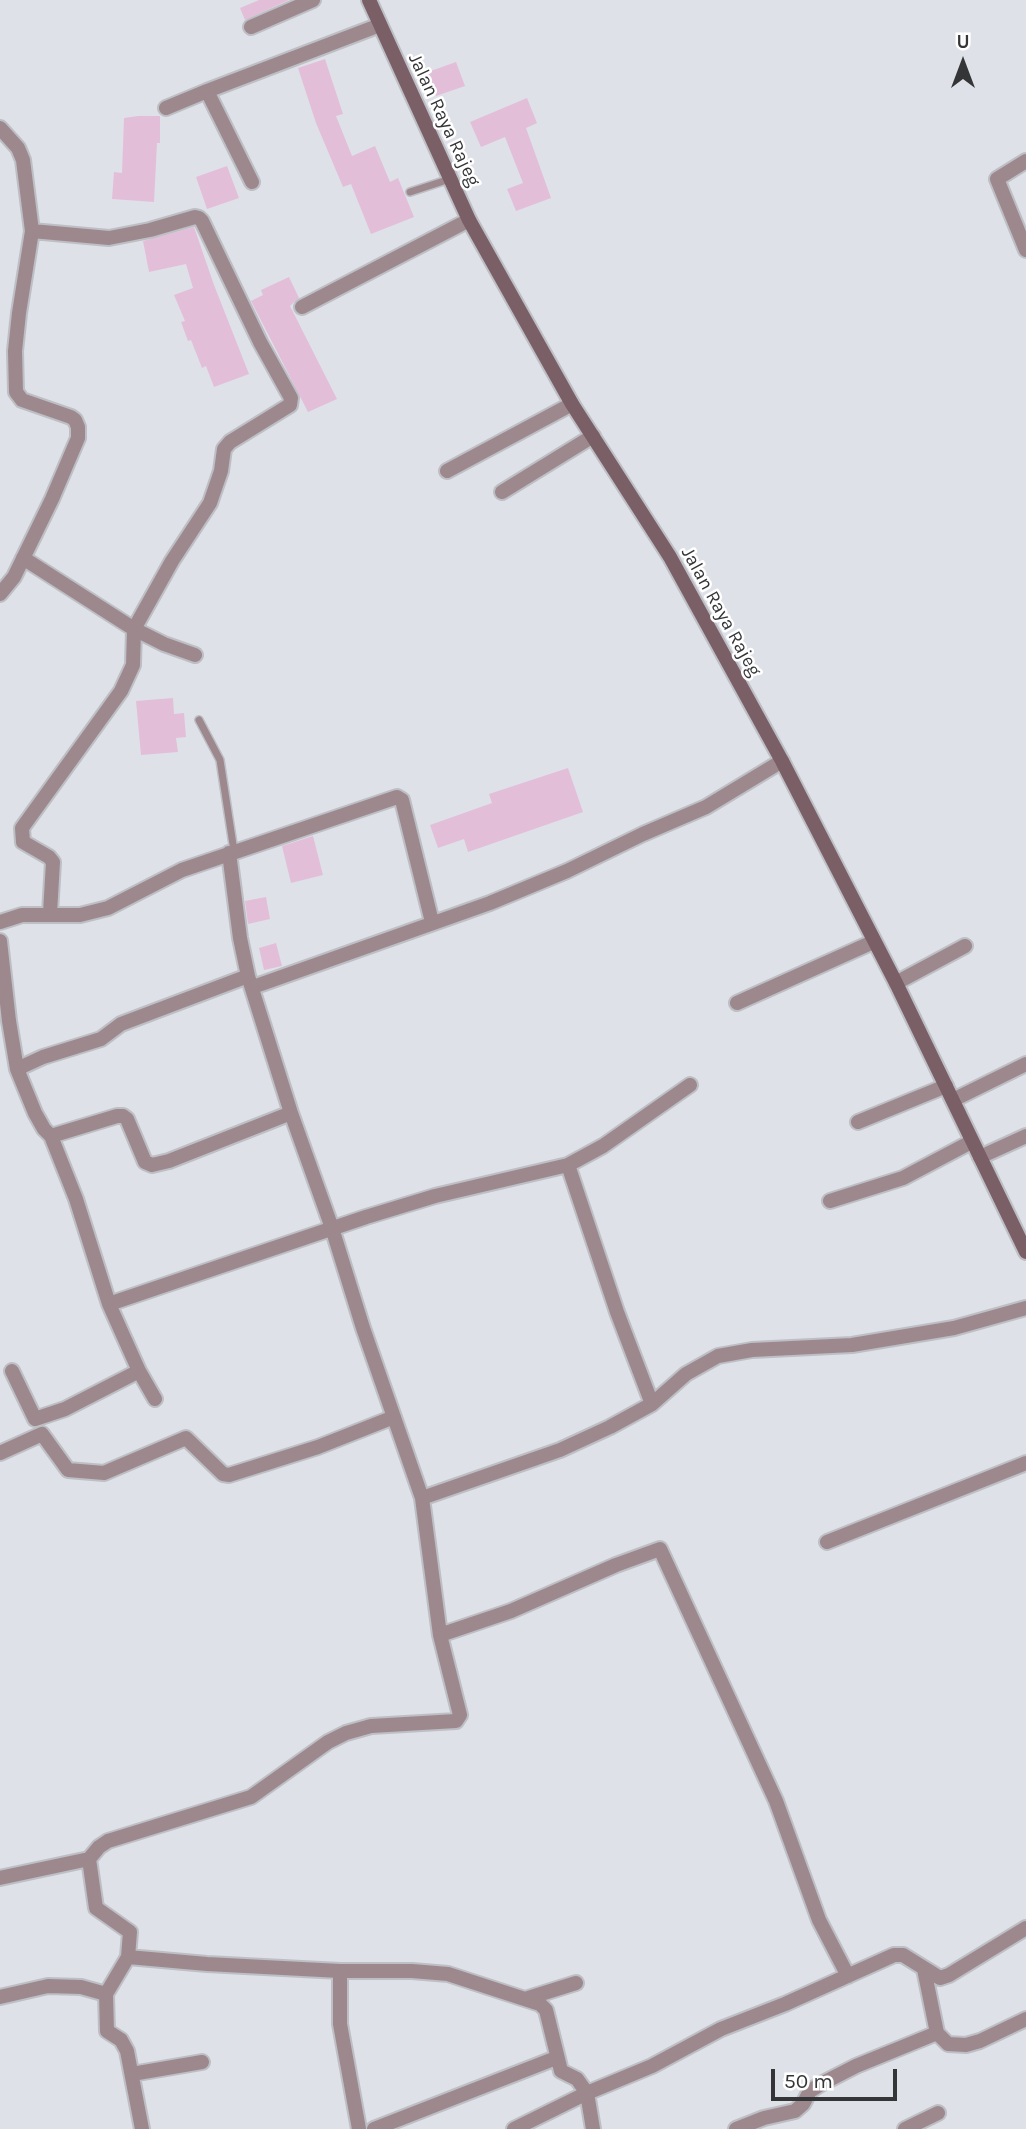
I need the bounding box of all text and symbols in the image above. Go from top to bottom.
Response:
north arrow [928,28,998,98]
text: U [956,31,970,53]
street label: Jalan Raya Rajeg [403,50,485,190]
street label: Jalan Raya Rajeg [676,543,766,681]
scale bar [774,2056,900,2100]
text: 50 m [784,2069,833,2093]

